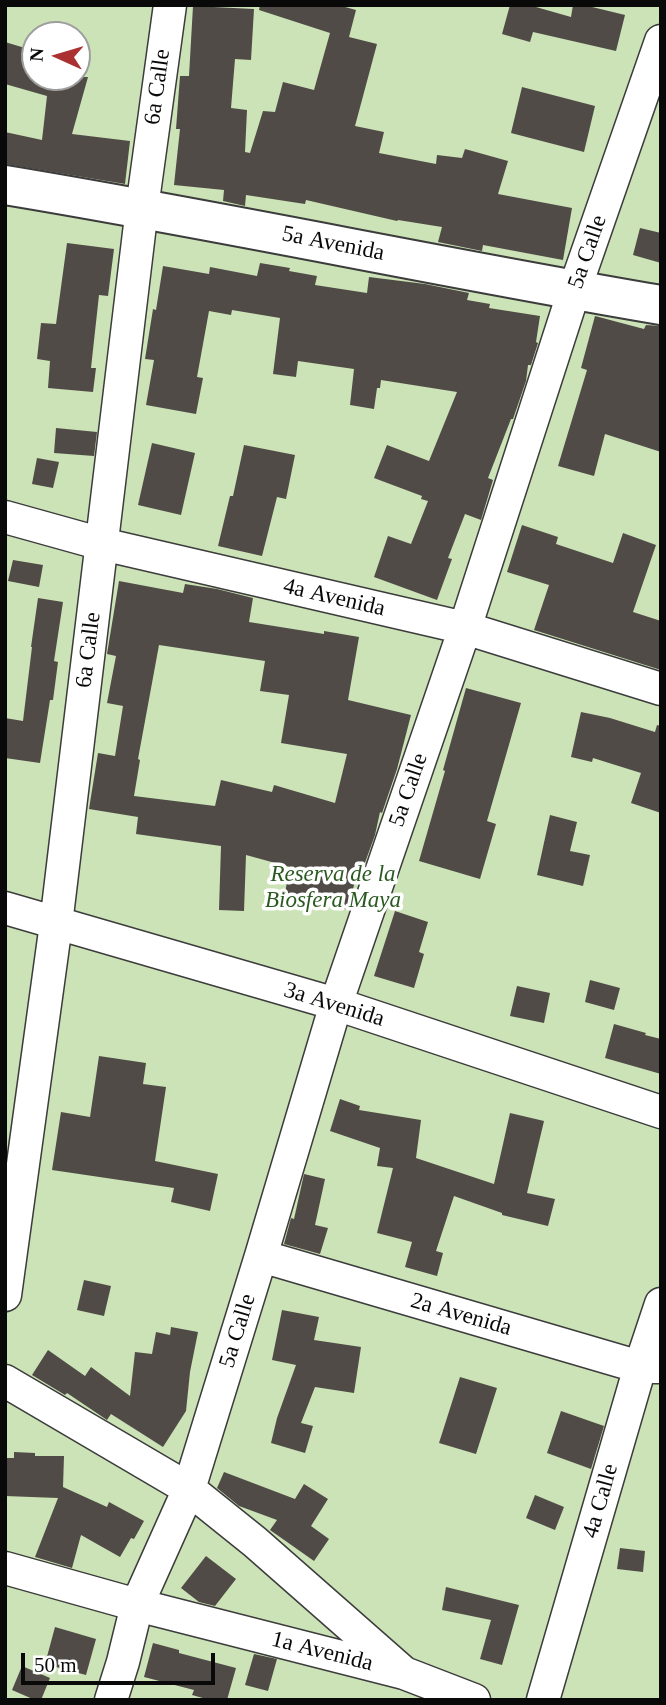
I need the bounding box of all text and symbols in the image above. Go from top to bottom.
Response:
north arrow [21,21,91,91]
text: N [26,47,48,62]
street label: 6a Calle [139,47,177,127]
street label: 5a Calle [563,212,613,292]
street label: 5a Avenida [279,221,387,267]
street label: 4a Avenida [280,573,388,623]
street label: 6a Calle [71,611,107,689]
street label: 5a Calle [384,750,434,830]
park label: Reserva de la Biosfera Maya [265,861,401,915]
street label: 3a Avenida [280,977,388,1033]
street label: 2a Avenida [407,1287,515,1343]
street label: 5a Calle [214,1291,262,1371]
street label: 4a Calle [577,1461,625,1541]
street label: 1a Avenida [268,1626,376,1678]
scale bar [24,1638,219,1682]
text: 50 m [34,1653,77,1677]

